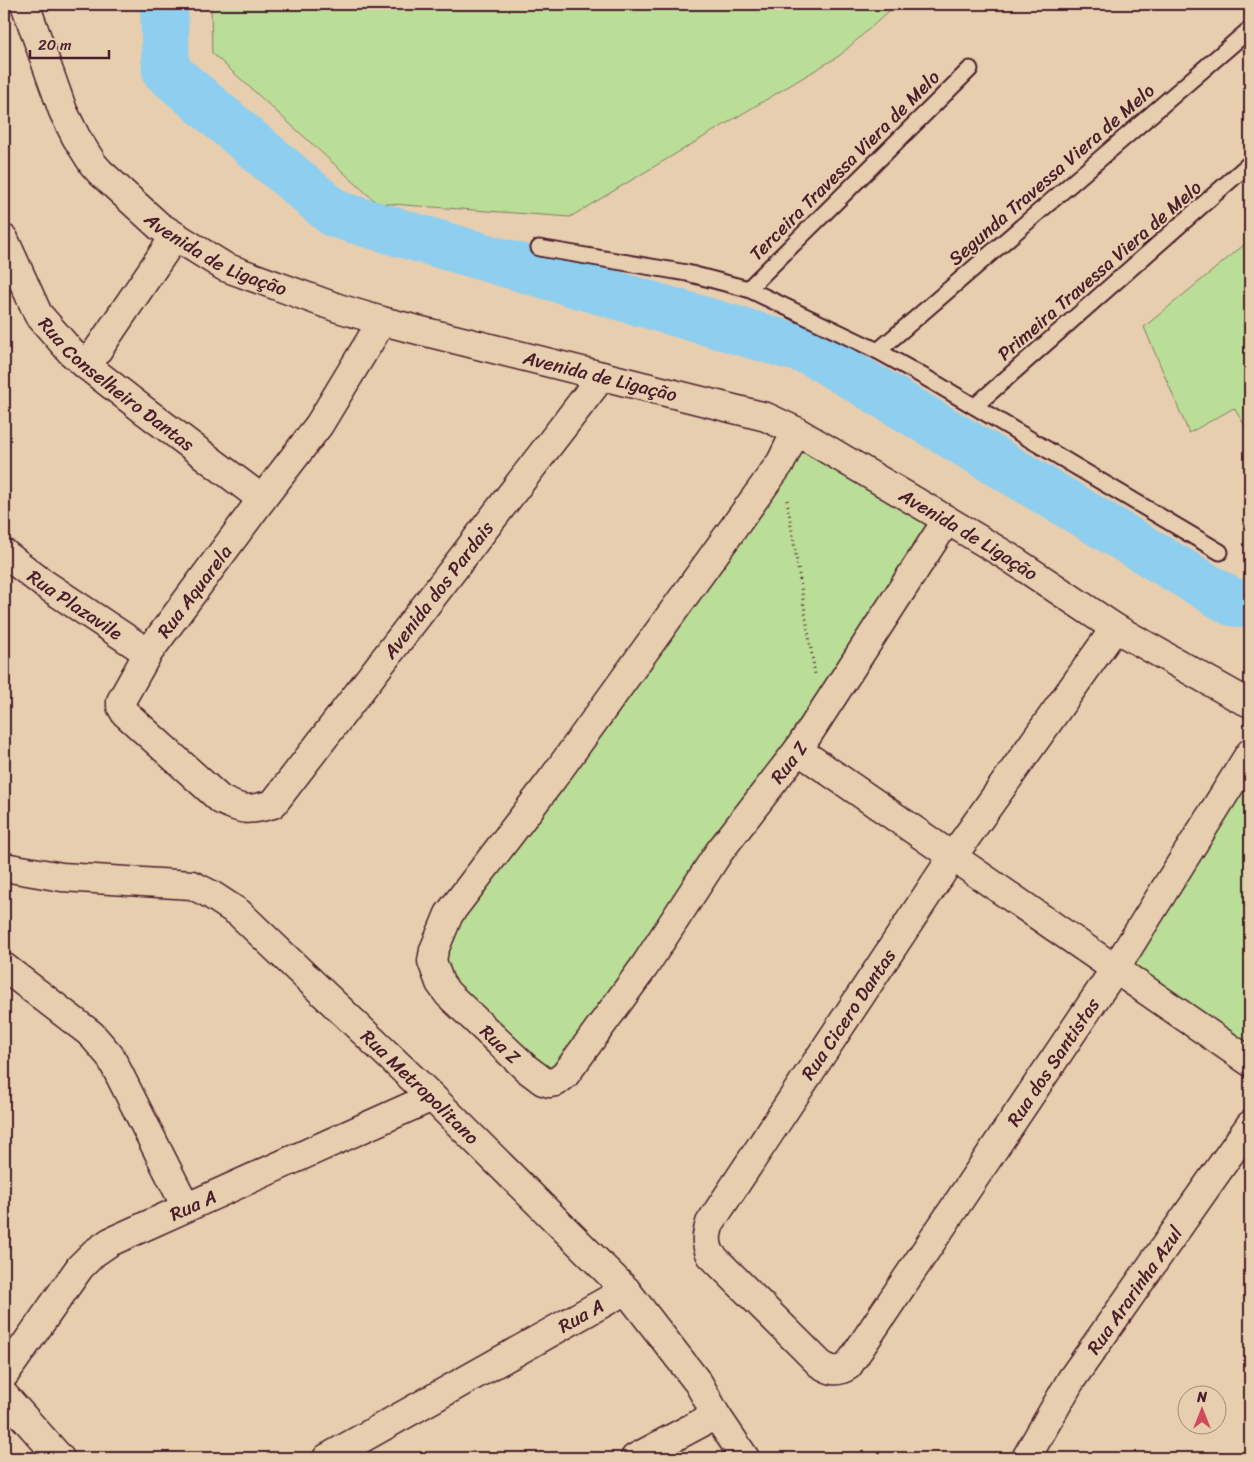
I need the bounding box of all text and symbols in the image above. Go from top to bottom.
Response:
scale bar [30,28,109,60]
text: 20 m [38,32,72,58]
street label: Terceira Travessa Viera de Melo [741,62,948,269]
street label: Segunda Travessa Viera de Melo [940,75,1162,274]
street label: Primeira Travessa Viera de Melo [989,171,1210,369]
street label: Avenida de Ligação [136,203,292,305]
street label: Rua Conselheiro Dantas [30,309,202,460]
street label: Avenida de Ligação [519,341,681,411]
street label: Avenida de Ligação [892,479,1045,590]
street label: Avenida dos Pardais [374,513,502,667]
street label: Rua Aquarela [148,537,241,645]
street label: Rua Plazavile [20,561,130,649]
street label: Rua Z [762,734,817,791]
street label: Rua Cicero Dantas [792,942,905,1087]
street label: Rua dos Santistas [998,991,1109,1133]
street label: Rua Z [472,1016,529,1073]
street label: Rua Metropolitano [353,1021,488,1153]
street label: Rua A [164,1180,222,1230]
street label: Rua Ararinha Azul [1078,1219,1192,1362]
street label: Rua A [552,1290,610,1342]
north arrow [1176,1384,1226,1434]
text: N [1196,1385,1207,1410]

